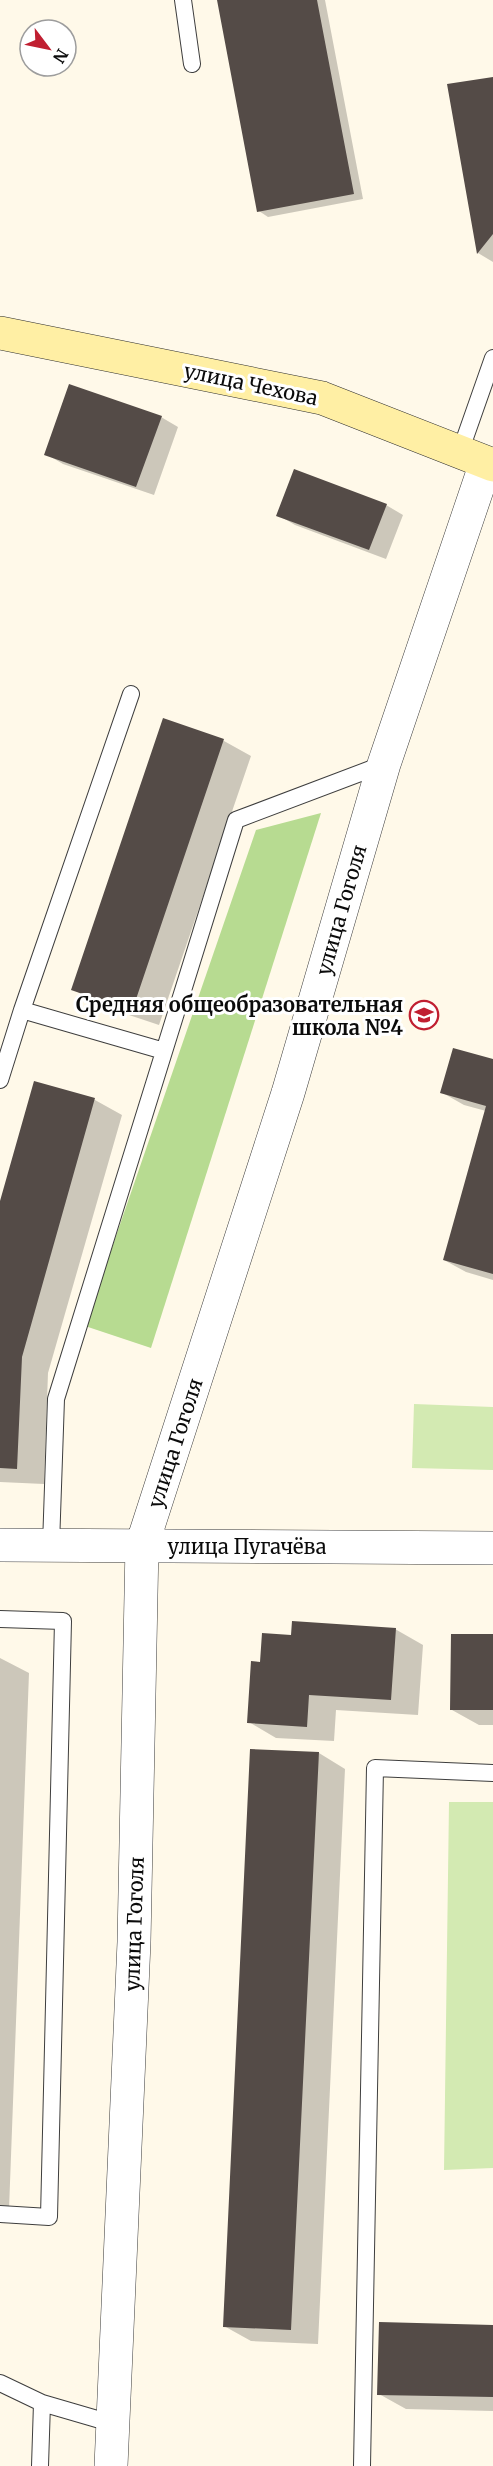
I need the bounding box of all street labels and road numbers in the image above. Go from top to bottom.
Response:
street label: улица Чехова [182,358,320,410]
street label: улица Гоголя [310,842,372,978]
street label: улица Гоголя [142,1375,208,1511]
street label: улица Пугачёва [168,1534,327,1559]
street label: улица Гоголя [119,1856,149,1992]

